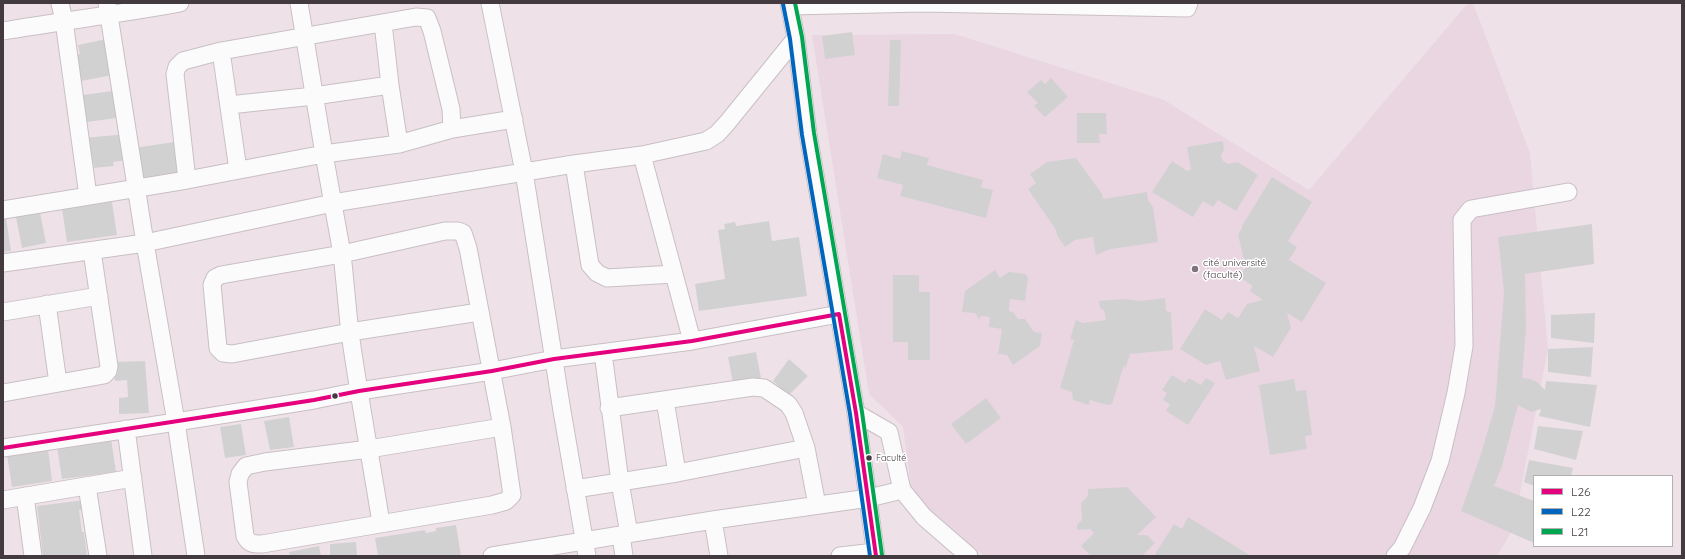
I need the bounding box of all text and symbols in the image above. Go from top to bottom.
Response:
place label: cité université (faculté) [1203,257,1266,280]
marker: cité université (faculté) [1190,264,1200,274]
unlabelled marker [330,391,340,401]
marker: Faculté [864,453,874,463]
place label: Faculté [876,453,906,463]
legend [1533,475,1673,547]
text: L26 [1571,484,1591,499]
text: L22 [1571,504,1591,519]
text: L21 [1571,524,1588,539]

